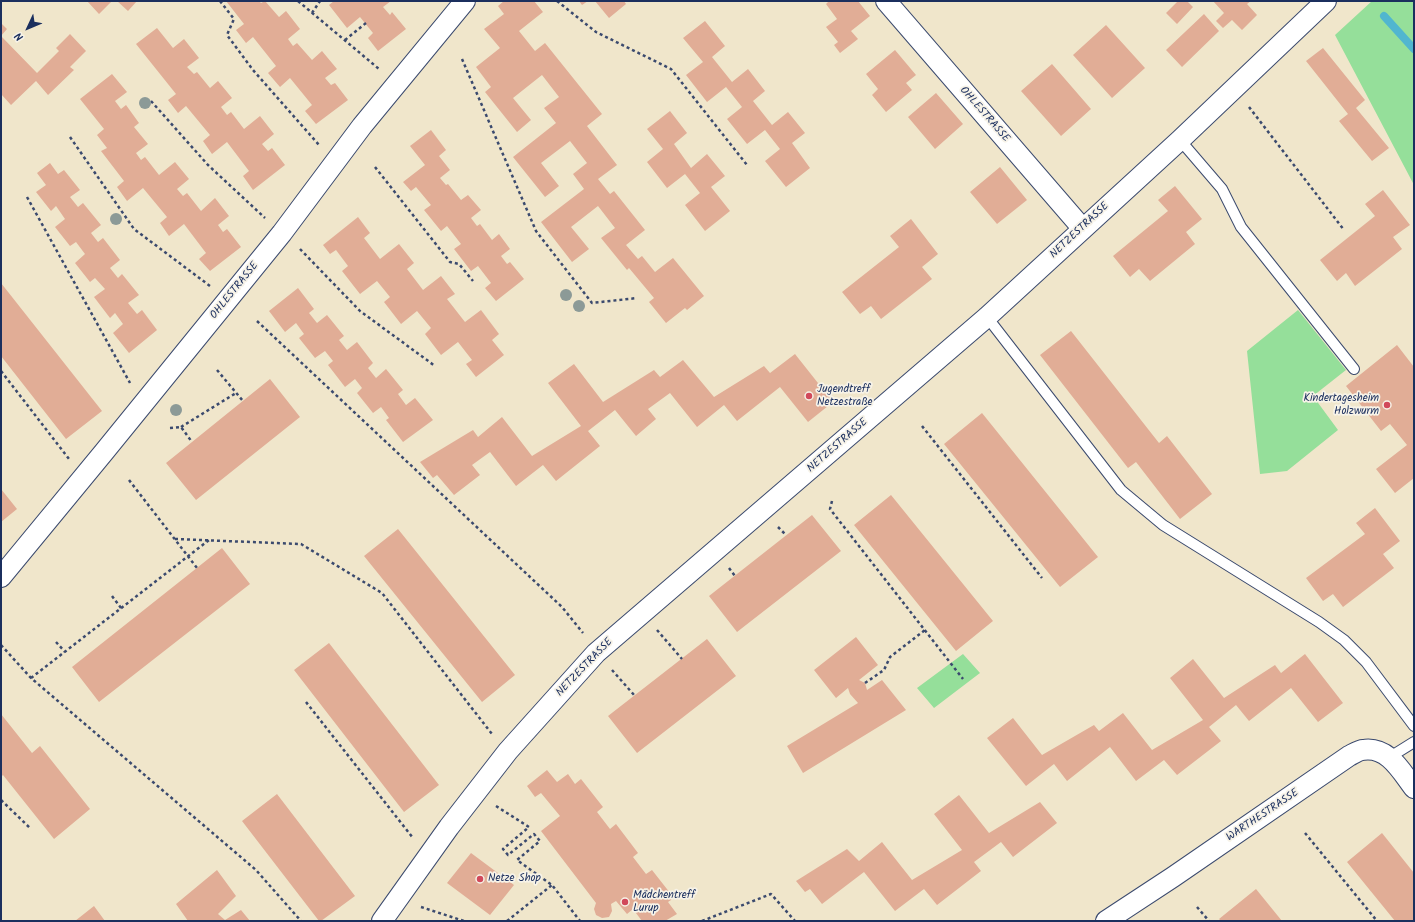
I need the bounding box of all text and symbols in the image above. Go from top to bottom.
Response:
north arrow [8,8,48,48]
text: N [10,28,28,45]
street label: OHLESTRASSE [956,84,1012,146]
street label: NETZESTRASSE [1048,200,1112,262]
street label: OHLESTRASSE [208,260,262,322]
place label: Jugendtreff Netzestraße [817,383,873,409]
marker: Jugendtreff Netzestraße [804,391,814,401]
place label: Kindertagesheim Holzwurm [1303,392,1379,418]
marker: Kindertagesheim Holzwurm [1382,400,1392,410]
street label: NETZESTRASSE [805,416,871,476]
street label: NETZESTRASSE [554,636,616,700]
street label: WARTHESTRASSE [1224,787,1302,845]
place label: Netze Shop [488,872,541,886]
marker: Netze Shop [475,874,485,884]
place label: Mädchentreff Lurup [633,889,695,915]
marker: Mädchentreff Lurup [620,897,630,907]

